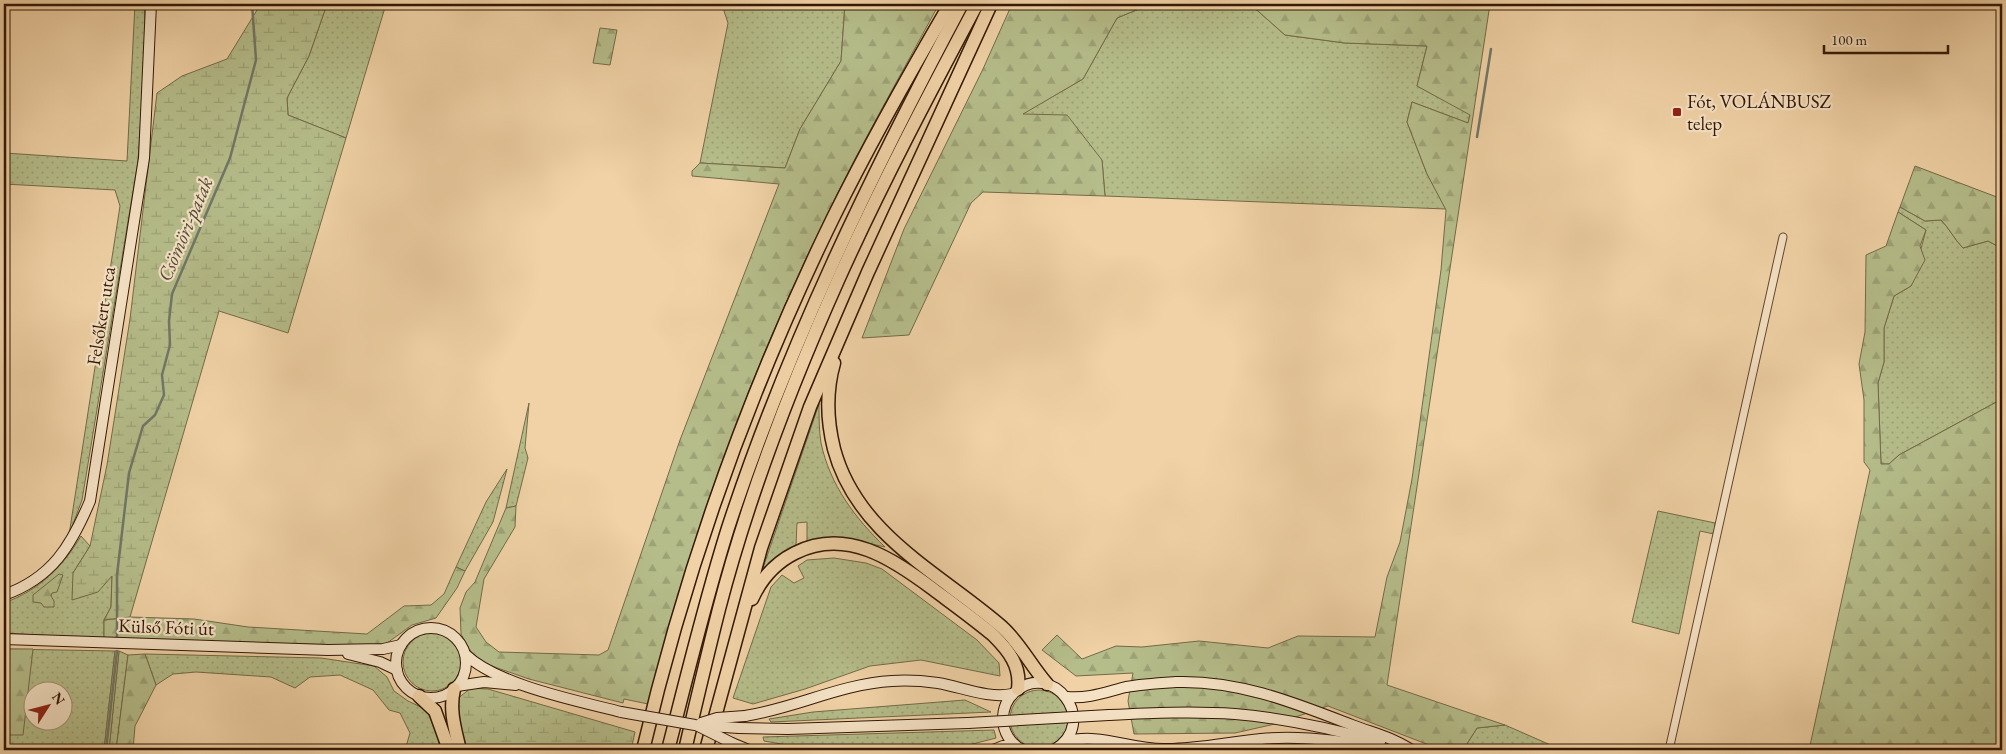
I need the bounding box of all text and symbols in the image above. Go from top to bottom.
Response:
scale bar [1824,22,1947,54]
text: 100 m [1831,30,1868,49]
place label: Fót, VOLÁNBUSZ telep [1687,89,1832,136]
marker: Fót, VOLÁNBUSZ telep [1671,106,1683,118]
water label: Csömöri-patak [151,173,219,285]
street label: Felsőkert utca [81,264,121,367]
street label: Külső Fóti út [118,613,214,641]
north arrow [22,682,72,732]
text: N [48,688,70,709]

